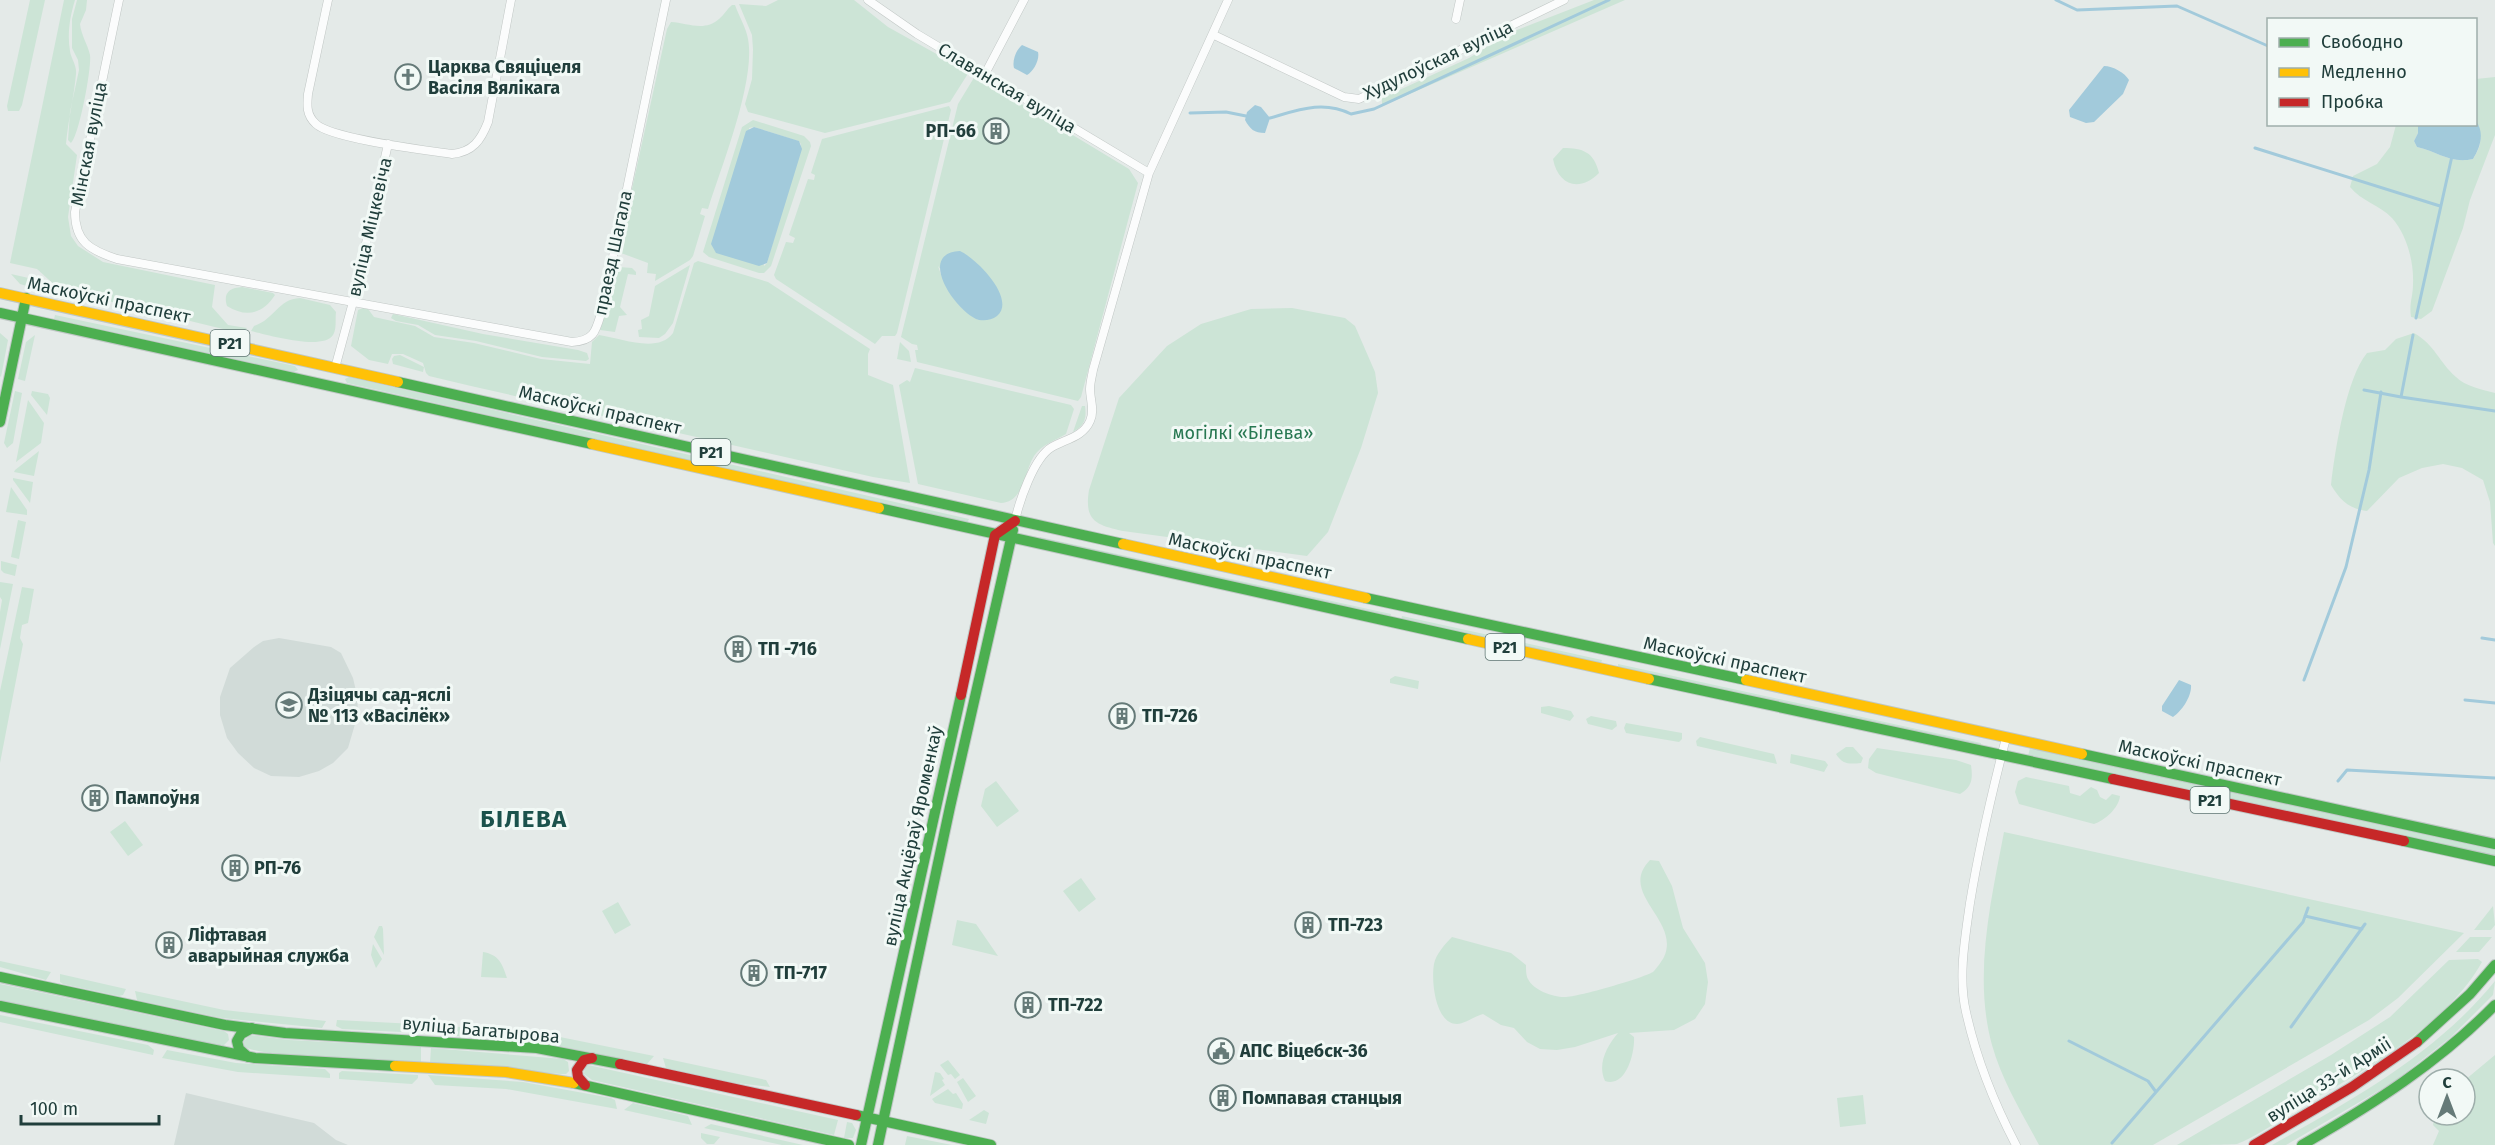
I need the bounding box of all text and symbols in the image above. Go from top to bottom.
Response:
street label: Худулоўская вуліца [1359,16,1517,104]
legend [2267,18,2477,126]
text: Свободно [2321,31,2403,53]
street label: Славянская вуліца [934,38,1080,138]
place label: Царква Свяціцеля Васіля Вялікага [428,56,581,99]
text: Медленно [2321,61,2407,83]
church icon: Царква Свяціцеля Васіля Вялікага [393,62,423,92]
street label: Мінская вуліца [66,80,112,208]
text: Пробка [2321,91,2384,113]
building icon: РП-66 [981,116,1011,146]
place label: РП-66 [926,120,976,142]
street label: вуліца Міцкевіча [343,155,397,299]
street label: праезд Шагала [589,188,637,318]
street label: Маскоўскі праспект [26,272,193,328]
road number: Р21 [210,330,250,356]
street label: Маскоўскі праспект [517,381,684,440]
park label: могілкі «Білева» [1173,422,1313,444]
road number: Р21 [692,439,730,465]
street label: Маскоўскі праспект [1167,528,1334,584]
street label: Маскоўскі праспект [1642,632,1809,688]
building icon: ТП -716 [723,634,753,664]
road number: Р21 [1486,634,1524,660]
place label: ТП -716 [758,638,817,660]
place label: Дзіцячы сад-яслі № 113 «Васілёк» [307,684,451,727]
school or university icon: Дзіцячы сад-яслі № 113 «Васілёк» [274,690,304,720]
building icon: ТП-726 [1107,701,1137,731]
place label: ТП-726 [1142,705,1198,727]
street label: вуліца Акцёраў Яроменкаў [879,724,947,948]
street label: Маскоўскі праспект [2117,735,2284,791]
building icon: Пампоўня [80,783,110,813]
place label: Пампоўня [115,787,200,809]
road number: Р21 [2190,787,2230,813]
district label: БІЛЕВА [480,805,568,833]
building icon: РП-76 [220,853,250,883]
place label: РП-76 [254,857,301,879]
building icon: ТП-723 [1293,910,1323,940]
place label: ТП-723 [1328,914,1383,936]
place label: Ліфтавая аварыйная служба [188,924,349,967]
building icon: Ліфтавая аварыйная служба [154,930,184,960]
building icon: ТП-717 [739,958,769,988]
place label: ТП-717 [774,962,827,984]
building icon: ТП-722 [1013,990,1043,1020]
place label: ТП-722 [1048,994,1103,1016]
street label: вуліца Багатырова [401,1012,561,1048]
street label: вуліца 33-й Арміі [2262,1033,2396,1127]
public building icon: АПС Віцебск-36 [1206,1036,1236,1066]
place label: АПС Віцебск-36 [1239,1040,1368,1062]
north arrow [2417,1067,2477,1127]
text: С [2442,1073,2452,1092]
building icon: Помпавая станцыя [1208,1083,1238,1113]
place label: Помпавая станцыя [1242,1087,1402,1109]
scale bar [21,1088,159,1126]
text: 100 m [30,1098,78,1120]

